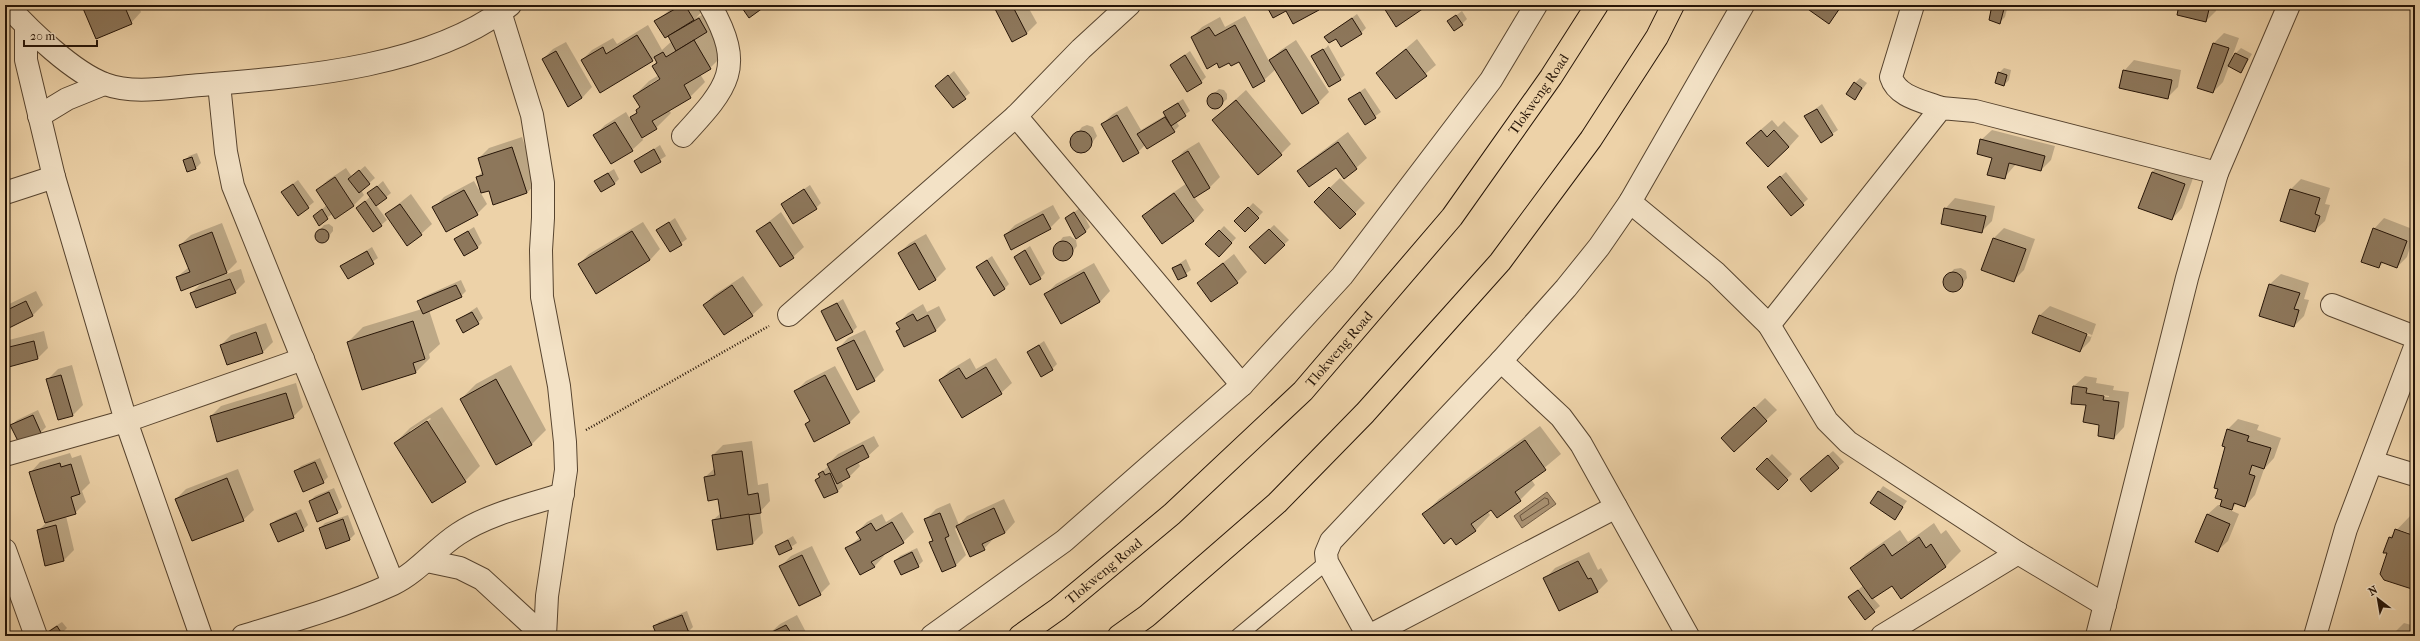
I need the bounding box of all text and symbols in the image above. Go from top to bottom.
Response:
scale bar [24,22,97,48]
text: 20 m [30,29,55,43]
street label: Tlokweng Road [1504,50,1572,138]
street label: Tlokweng Road [1302,307,1376,390]
street label: Tlokweng Road [1062,534,1146,608]
north arrow [2358,579,2398,619]
text: N [2366,583,2381,599]

